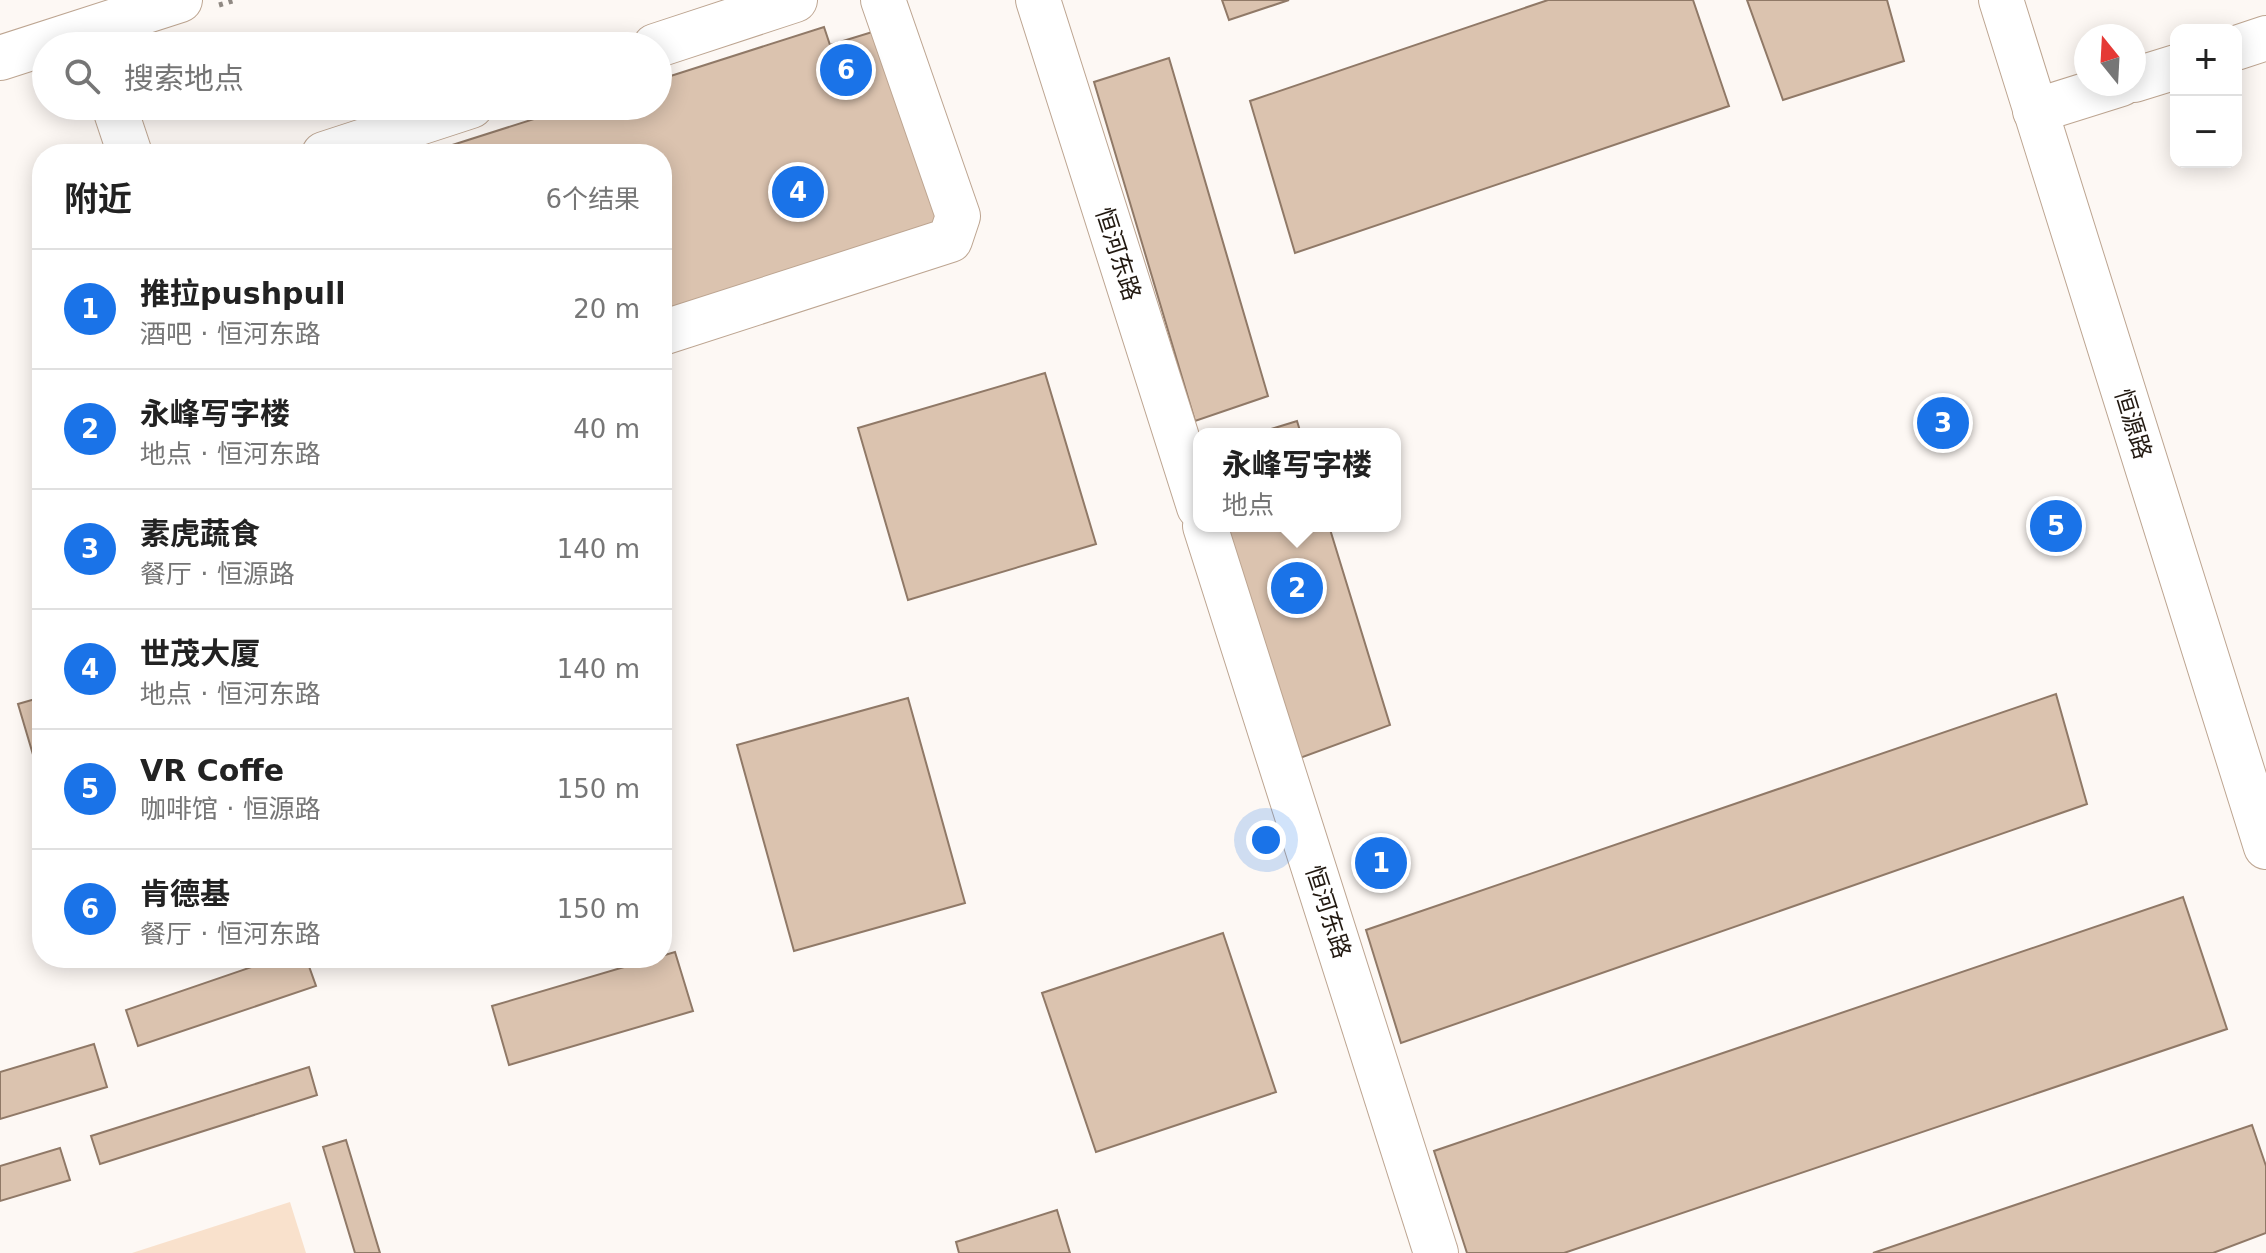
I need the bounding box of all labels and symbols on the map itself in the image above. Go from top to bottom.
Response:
north arrow [2074,24,2146,96]
pin: 6 [820,40,872,100]
pin: 4 [772,162,824,222]
street label: 恒河东路 [1090,204,1146,304]
street label: 恒源路 [2109,385,2157,463]
pin: 3 [1917,393,1969,453]
pin: 5 [2030,496,2082,556]
pin: 2 [1271,558,1323,618]
your location [1246,820,1286,860]
pin: 1 [1355,833,1407,893]
street label: 恒河东路 [1300,862,1356,962]

